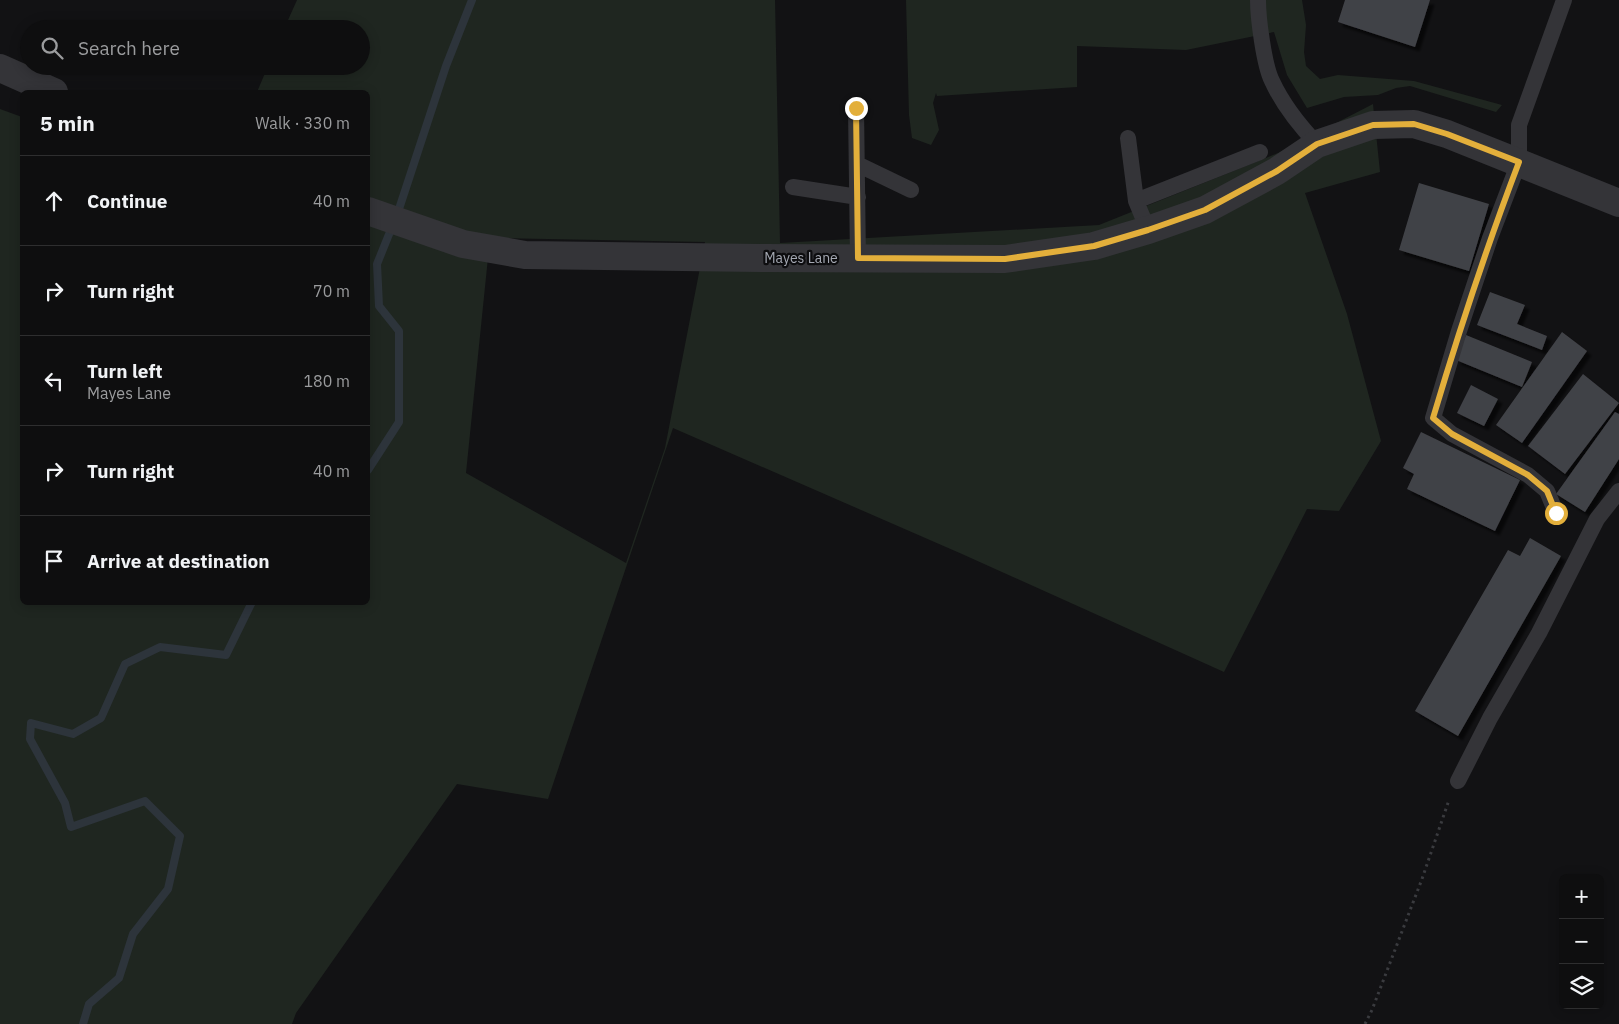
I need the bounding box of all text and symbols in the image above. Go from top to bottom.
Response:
search box [20,20,370,75]
icon: search [38,34,66,62]
text: Search here [78,36,180,60]
route end [845,97,868,120]
text: 5 min [40,109,95,137]
text: Walk · 330 m [255,113,350,133]
icon: ahead [40,187,68,215]
text: Continue [87,189,167,213]
text: 40 m [313,191,350,211]
street label: Mayes Lane [764,249,838,267]
icon: right [40,277,68,305]
text: Turn right [87,279,174,303]
text: 70 m [313,281,350,301]
text: Turn left [87,359,163,383]
icon: left [40,367,68,395]
text: 180 m [303,371,350,391]
text: Mayes Lane [87,383,171,403]
icon: right [40,457,68,485]
text: Turn right [87,459,174,483]
text: 40 m [313,461,350,481]
route start [1545,502,1568,525]
icon: arrive [40,547,68,575]
text: Arrive at destination [87,549,270,573]
map controls [1559,874,1604,1009]
button: + [1559,874,1604,919]
button: − [1559,919,1604,964]
button: layers [1559,964,1604,1009]

